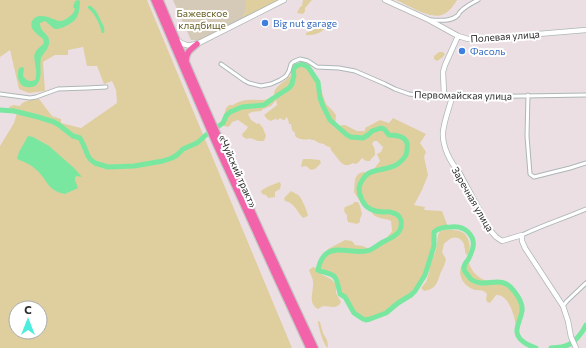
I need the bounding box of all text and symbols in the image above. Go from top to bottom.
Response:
park label: Бажевское кладбище [176,7,228,31]
place label: Big nut garage [273,17,337,29]
marker: Big nut garage [260,18,270,28]
street label: Полевая улица [470,28,540,44]
place label: Фасоль [470,45,505,57]
marker: Фасоль [457,46,467,56]
street label: Первомайская улица [414,88,512,102]
street label: «Чуйский тракт» [217,133,260,210]
street label: Заречная улица [450,164,496,234]
north arrow [8,300,48,340]
text: С [24,303,32,316]

